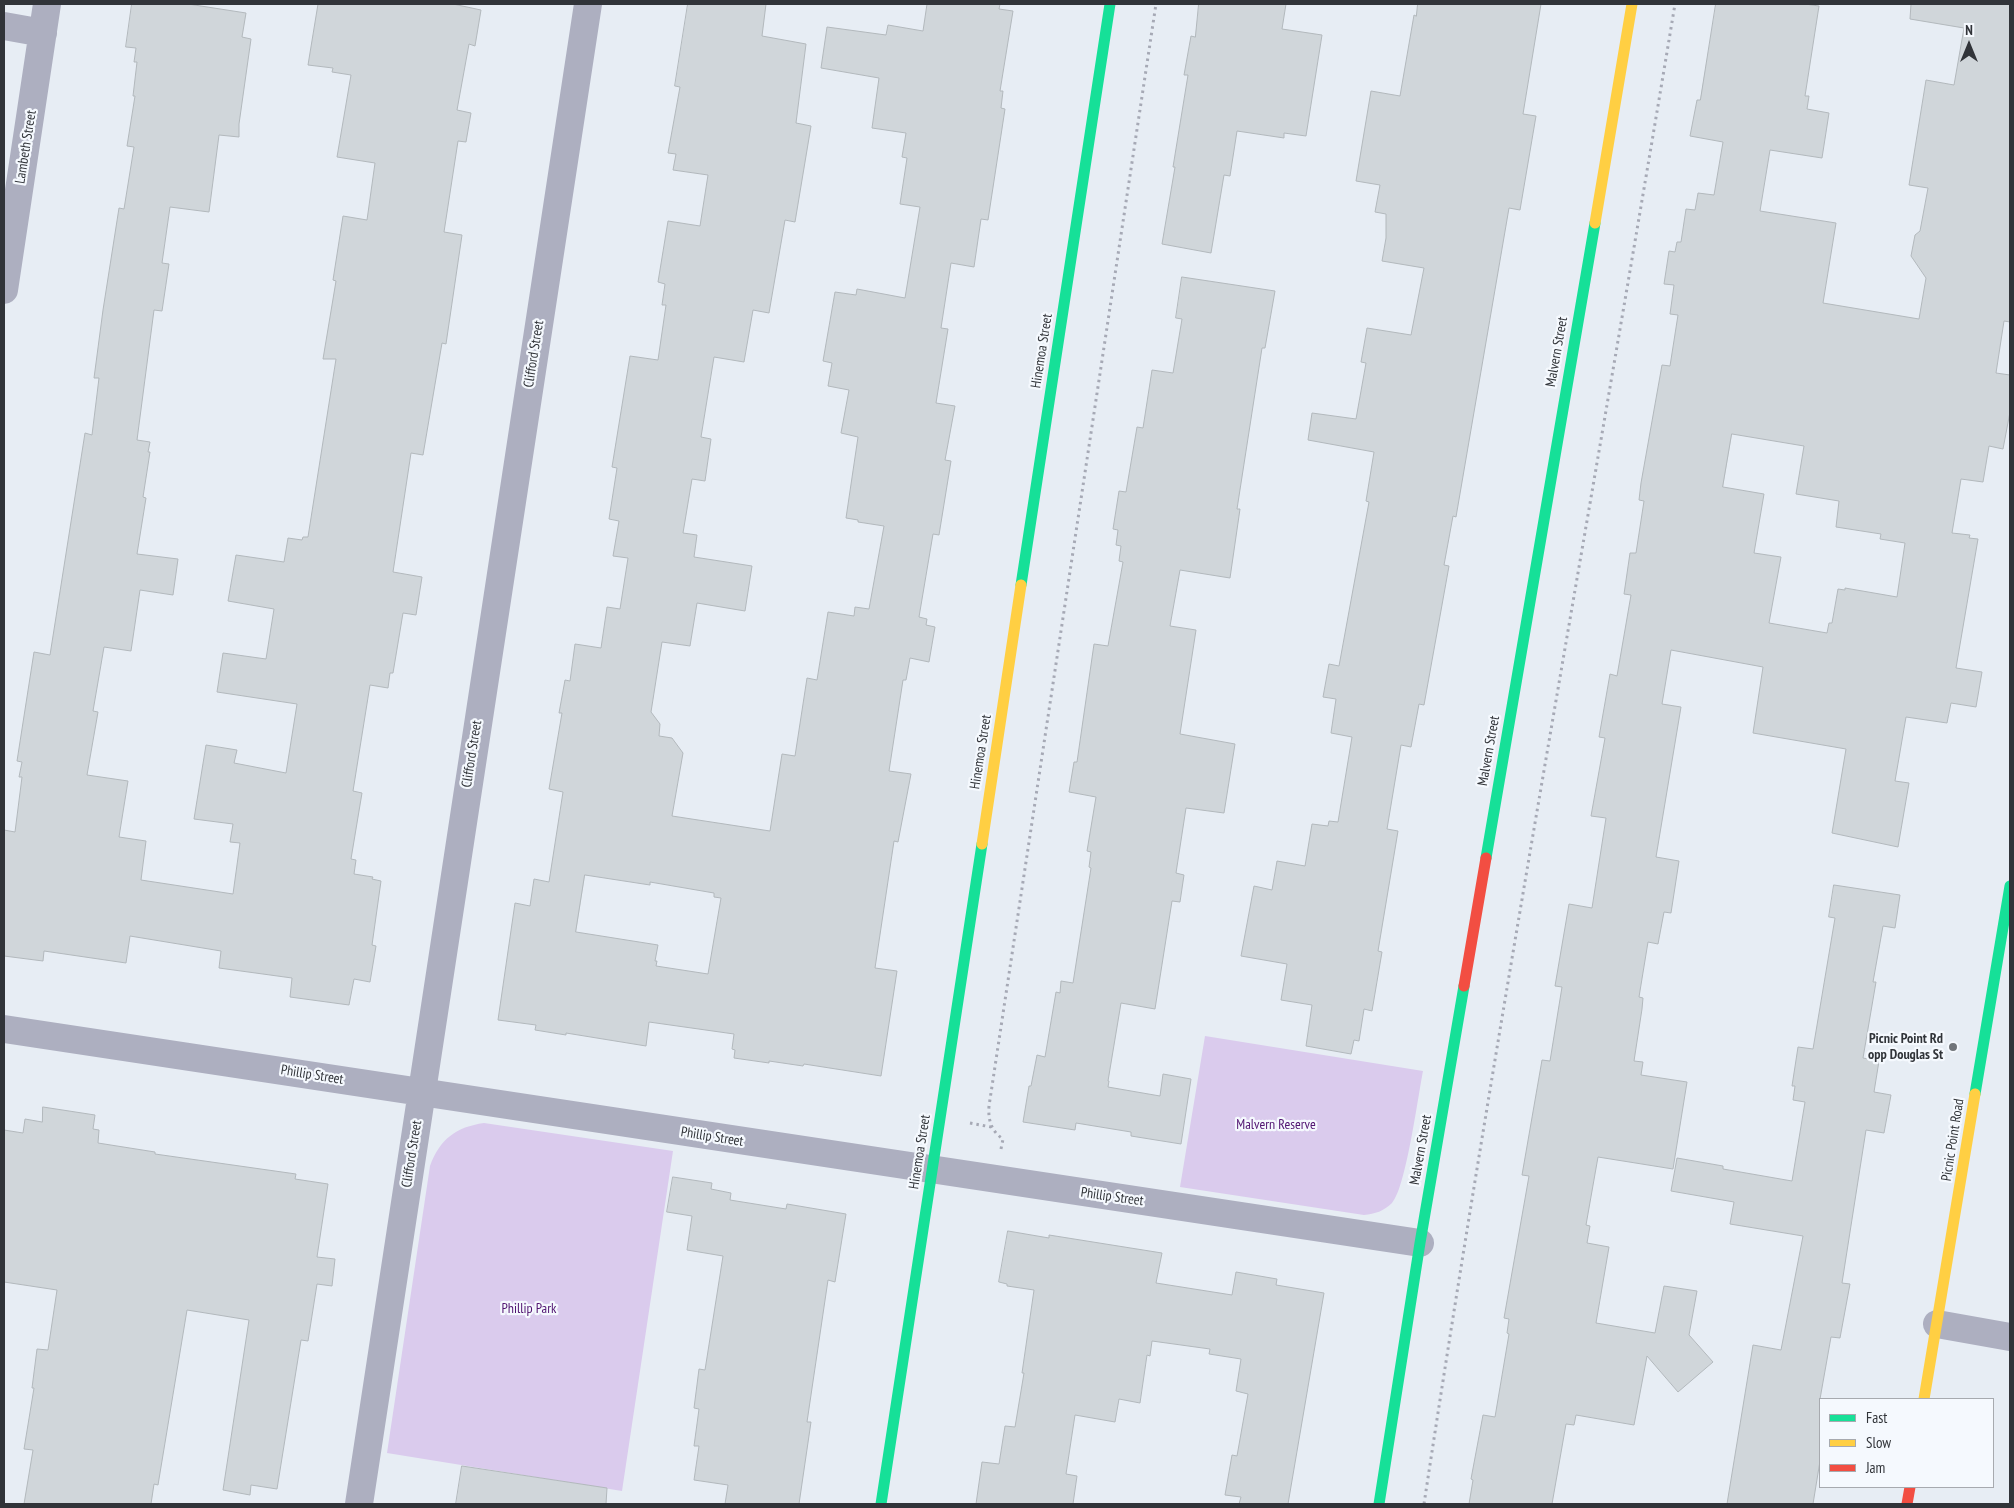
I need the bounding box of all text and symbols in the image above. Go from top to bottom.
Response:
north arrow [1944,20,1994,70]
text: N [1965,21,1973,39]
street label: Lambeth Street [12,109,40,185]
street label: Hinemoa Street [1028,313,1056,389]
street label: Malvern Street [1543,316,1571,388]
street label: Clifford Street [520,319,548,389]
street label: Hinemoa Street [967,714,995,790]
street label: Malvern Street [1475,715,1503,787]
street label: Clifford Street [458,719,486,789]
place label: Picnic Point Rd opp Douglas St [1868,1031,1943,1064]
marker: Picnic Point Rd opp Douglas St [1947,1041,1959,1053]
street label: Phillip Street [280,1062,344,1088]
street label: Picnic Point Road [1938,1098,1968,1182]
street label: Hinemoa Street [906,1114,934,1190]
street label: Malvern Street [1407,1114,1435,1186]
park label: Malvern Reserve [1236,1117,1316,1133]
street label: Clifford Street [398,1119,426,1189]
street label: Phillip Street [680,1124,744,1150]
street label: Phillip Street [1080,1184,1144,1210]
park label: Phillip Park [502,1301,556,1317]
legend [1819,1398,1994,1488]
text: Fast [1866,1408,1887,1427]
text: Slow [1866,1433,1891,1452]
text: Jam [1866,1458,1885,1477]

